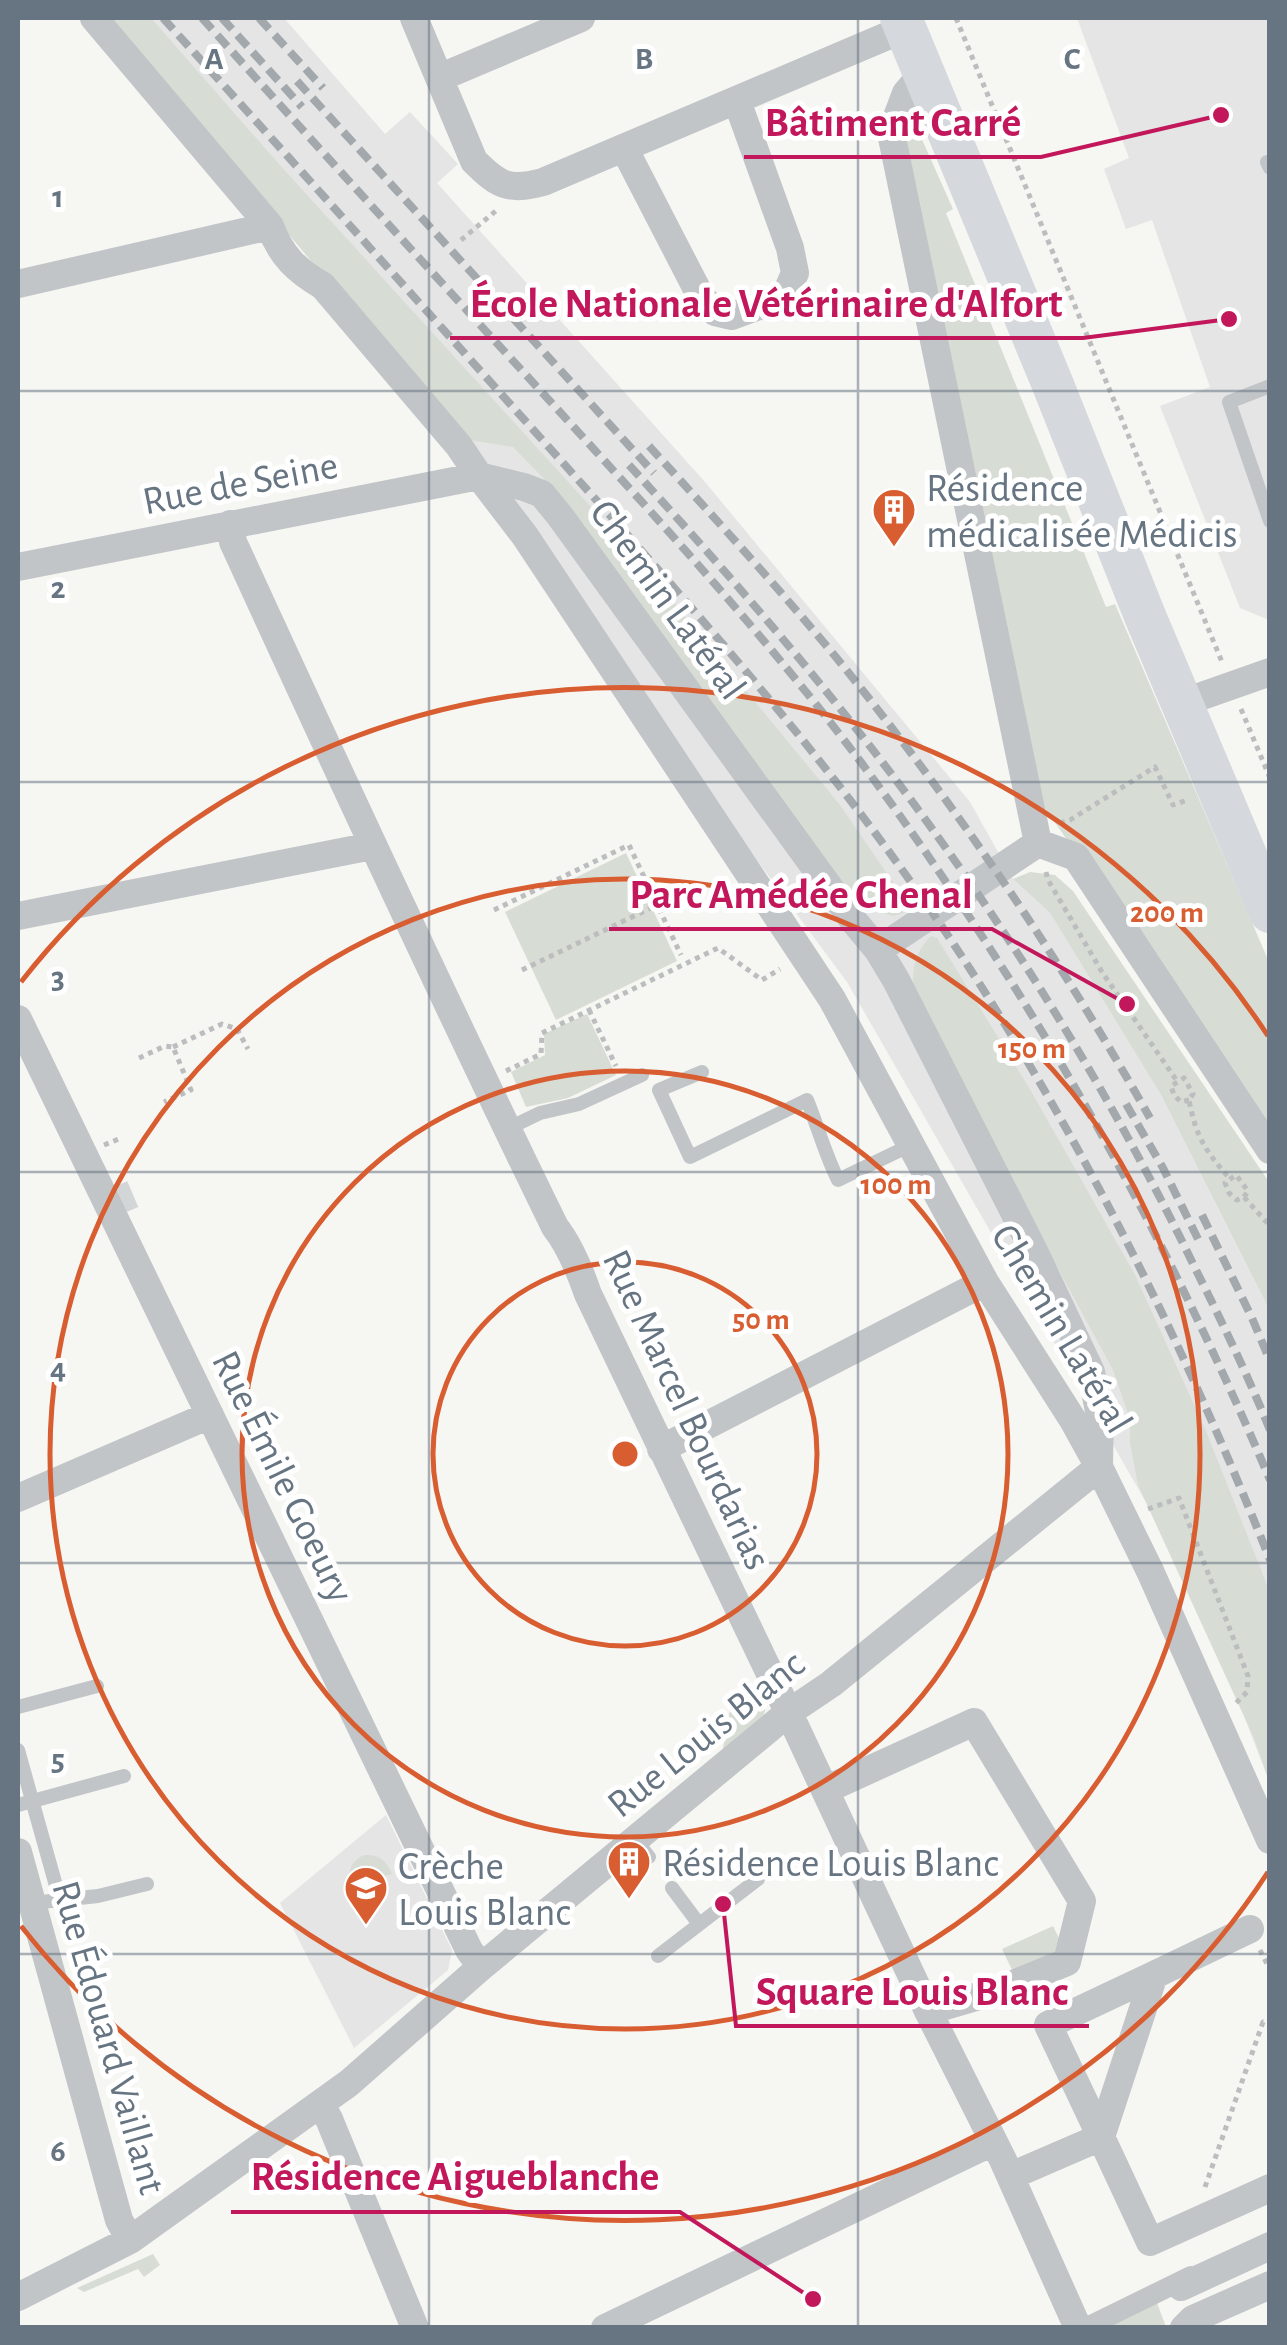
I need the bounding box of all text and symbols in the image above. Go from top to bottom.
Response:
text: A [204,43,224,75]
text: B [635,43,653,75]
text: C [1064,43,1081,75]
callout: Bâtiment Carré [744,85,1041,157]
text: Bâtiment Carré [765,102,1021,144]
text: 1 [52,181,64,213]
callout: École Nationale Vétérinaire d'Alfort [450,266,1083,338]
text: École Nationale Vétérinaire d'Alfort [470,279,1062,325]
street label: Rue de Seine [139,445,341,522]
place label: Résidence médicalisée Médicis [926,469,1238,555]
building icon: Résidence médicalisée Médicis [871,487,917,548]
street label: Chemin Latéral [582,493,753,707]
text: 2 [50,572,66,604]
callout: Parc Amédée Chenal [609,857,992,929]
text: Parc Amédée Chenal [629,874,973,916]
text: 200 m [1130,898,1204,928]
text: 3 [51,962,65,994]
text: 150 m [998,1034,1066,1064]
text: 100 m [861,1170,931,1200]
street label: Chemin Latéral [983,1218,1139,1440]
street label: Rue Marcel Bourdarias [595,1244,778,1576]
text: 50 m [732,1305,790,1335]
street label: Rue Émile Goeury [204,1343,364,1609]
text: 4 [50,1353,66,1385]
centre of rings [607,1436,643,1472]
street label: Rue Louis Blanc [601,1644,812,1825]
text: 5 [51,1744,65,1776]
building icon: Résidence Louis Blanc [606,1839,652,1900]
place label: Résidence Louis Blanc [662,1844,999,1884]
place label: Crèche Louis Blanc [398,1847,571,1933]
school or university icon: Crèche Louis Blanc [343,1865,389,1926]
street label: Rue Édouard Vaillant [44,1875,176,2199]
callout: Square Louis Blanc [736,1954,1089,2026]
text: Square Louis Blanc [756,1971,1068,2013]
text: 6 [50,2135,66,2167]
callout: Résidence Aigueblanche [231,2140,680,2212]
text: Résidence Aigueblanche [251,2156,659,2198]

